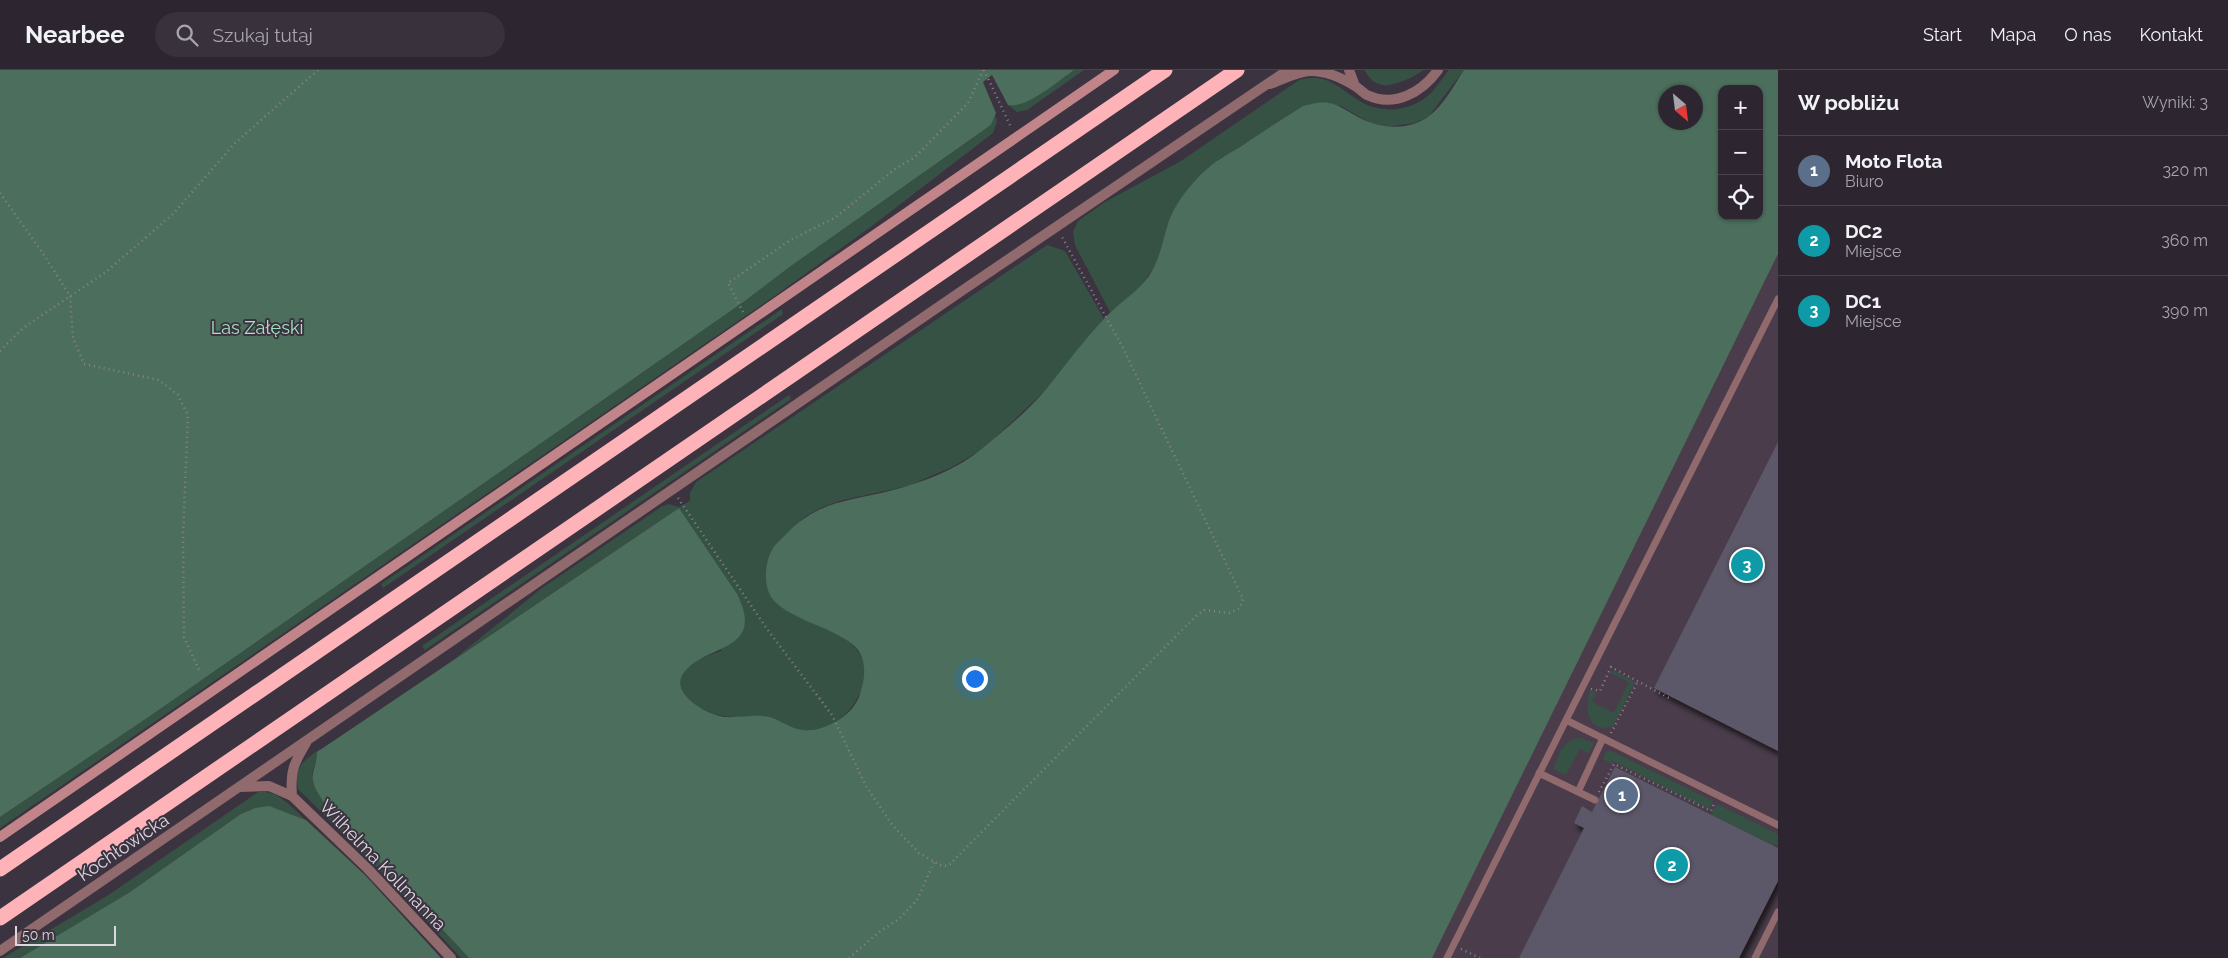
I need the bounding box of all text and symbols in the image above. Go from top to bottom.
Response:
search box [155,12,505,57]
text: Nearbee [25,20,125,49]
icon: search [173,21,201,49]
text: Szukaj tutaj [213,24,313,46]
text: Start [1923,24,1962,45]
text: Mapa [1990,24,2036,45]
text: O nas [2064,24,2111,45]
text: Kontakt [2139,24,2203,45]
north arrow [1658,85,1703,130]
map controls [1718,85,1763,220]
button: + [1718,85,1763,130]
text: W pobliżu [1798,90,1899,115]
text: Wyniki: 3 [2142,93,2208,112]
button: − [1718,130,1763,175]
text: Moto Flota [1845,150,1942,172]
text: 1 [1810,161,1818,180]
text: 320 m [2163,161,2208,180]
text: Biuro [1845,172,1884,191]
button: locate [1718,175,1763,220]
text: DC2 [1845,220,1882,242]
text: 2 [1809,231,1819,250]
text: 360 m [2161,231,2208,250]
text: Miejsce [1845,242,1901,261]
text: DC1 [1845,290,1881,312]
text: 3 [1810,301,1818,320]
text: 390 m [2162,301,2208,320]
text: Miejsce [1845,312,1901,331]
park label: Las Załęski [211,317,303,338]
pin: 3 [1731,546,1763,584]
your location [962,666,988,692]
pin: 1 [1606,776,1638,814]
street label: Wilhelma Kollmanna [315,795,451,935]
street label: Kochłowicka [73,809,173,885]
pin: 2 [1656,846,1688,884]
scale bar [15,923,116,946]
text: 50 m [22,927,55,943]

